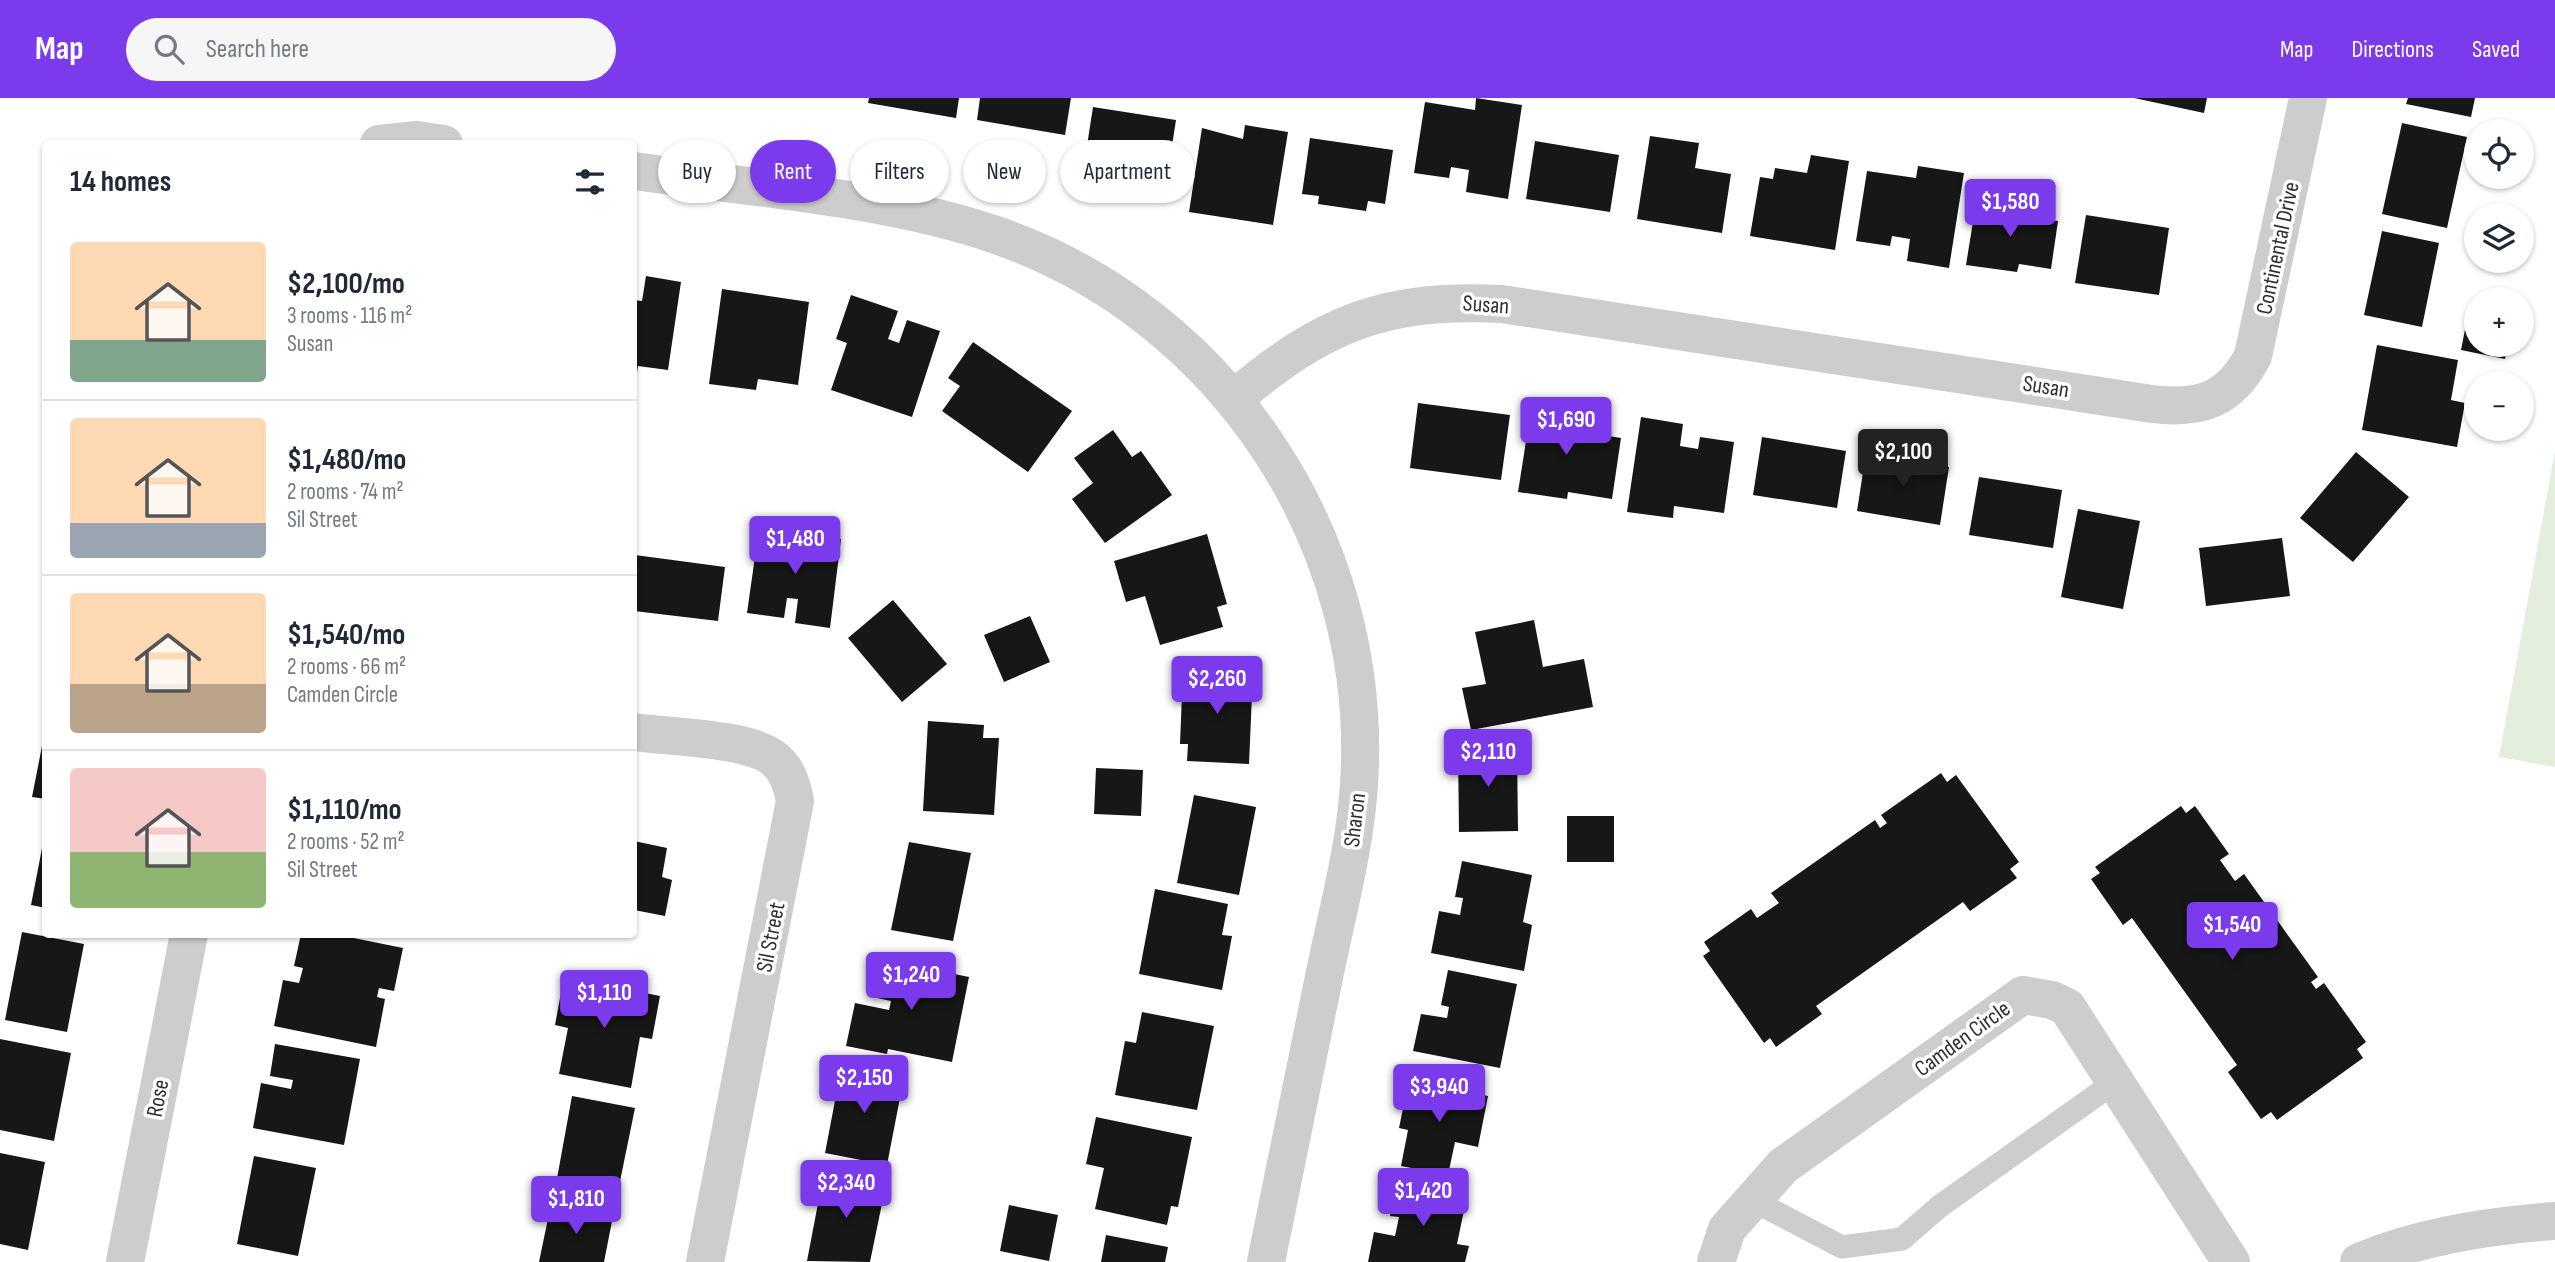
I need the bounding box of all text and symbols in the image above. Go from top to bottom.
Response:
search box [126,18,616,81]
text: Map [35,29,84,69]
icon: search [150,30,188,68]
text: Search here [206,34,309,65]
text: Map [2280,35,2313,64]
text: Directions [2351,35,2434,64]
text: Saved [2472,35,2520,64]
map controls [2464,119,2534,441]
button: locate [2464,119,2534,189]
chip: Buy [658,140,736,203]
chip: Rent [750,140,836,203]
chip: Filters [850,140,949,203]
chip: New [963,140,1046,203]
chip: Apartment [1060,140,1195,203]
icon: filters [571,163,609,201]
text: 14 homes [70,164,171,200]
street label: Continental Drive [2250,179,2306,317]
pin: $1,580 [1953,180,2067,239]
text: $1,580 [1981,188,2039,216]
button: layers [2464,203,2534,273]
text: $2,100/mo [287,266,405,302]
icon: home [126,270,210,354]
button: + [2464,287,2534,357]
street label: Susan [1462,289,1510,321]
text: 3 rooms · 116 m² [287,302,412,330]
text: Susan [287,330,333,358]
street label: Susan [2021,370,2071,404]
button: − [2464,371,2534,441]
pin: $1,690 [1509,398,1623,457]
text: $1,690 [1536,406,1596,434]
pin: $2,100 [1846,430,1960,489]
text: $2,100 [1874,438,1932,466]
text: $1,480/mo [287,442,406,478]
icon: home [126,446,210,530]
text: 2 rooms · 74 m² [287,478,404,506]
text: Sil Street [287,506,358,534]
pin: $1,480 [738,517,852,576]
text: $1,480 [765,525,825,553]
text: $1,540/mo [287,617,405,653]
icon: home [126,621,210,705]
text: 2 rooms · 66 m² [287,653,406,681]
pin: $2,260 [1160,656,1274,716]
text: $2,260 [1187,665,1247,693]
text: Camden Circle [287,681,398,709]
pin: $2,110 [1431,730,1545,789]
text: $2,110 [1460,738,1516,766]
text: $1,110/mo [287,792,402,828]
street label: Sharon [1338,792,1372,849]
icon: home [126,796,210,880]
text: 2 rooms · 52 m² [287,828,405,856]
text: Sil Street [287,856,358,884]
street label: Sil Street [751,900,791,975]
pin: $1,540 [2175,902,2289,962]
text: $1,540 [2203,911,2261,939]
pin: $1,240 [854,953,968,1012]
text: $1,240 [882,961,940,989]
pin: $1,110 [547,970,661,1030]
text: $1,110 [576,979,632,1007]
street label: Camden Circle [1909,995,2016,1083]
pin: $2,150 [807,1056,921,1115]
text: $2,150 [835,1064,893,1092]
pin: $3,940 [1382,1065,1496,1124]
text: $3,940 [1409,1073,1469,1101]
street label: Rose [141,1077,175,1119]
pin: $2,340 [789,1160,903,1220]
pin: $1,420 [1366,1168,1480,1228]
text: $2,340 [816,1169,876,1197]
pin: $1,810 [519,1176,633,1236]
text: $1,420 [1394,1177,1452,1205]
text: $1,810 [547,1185,605,1213]

